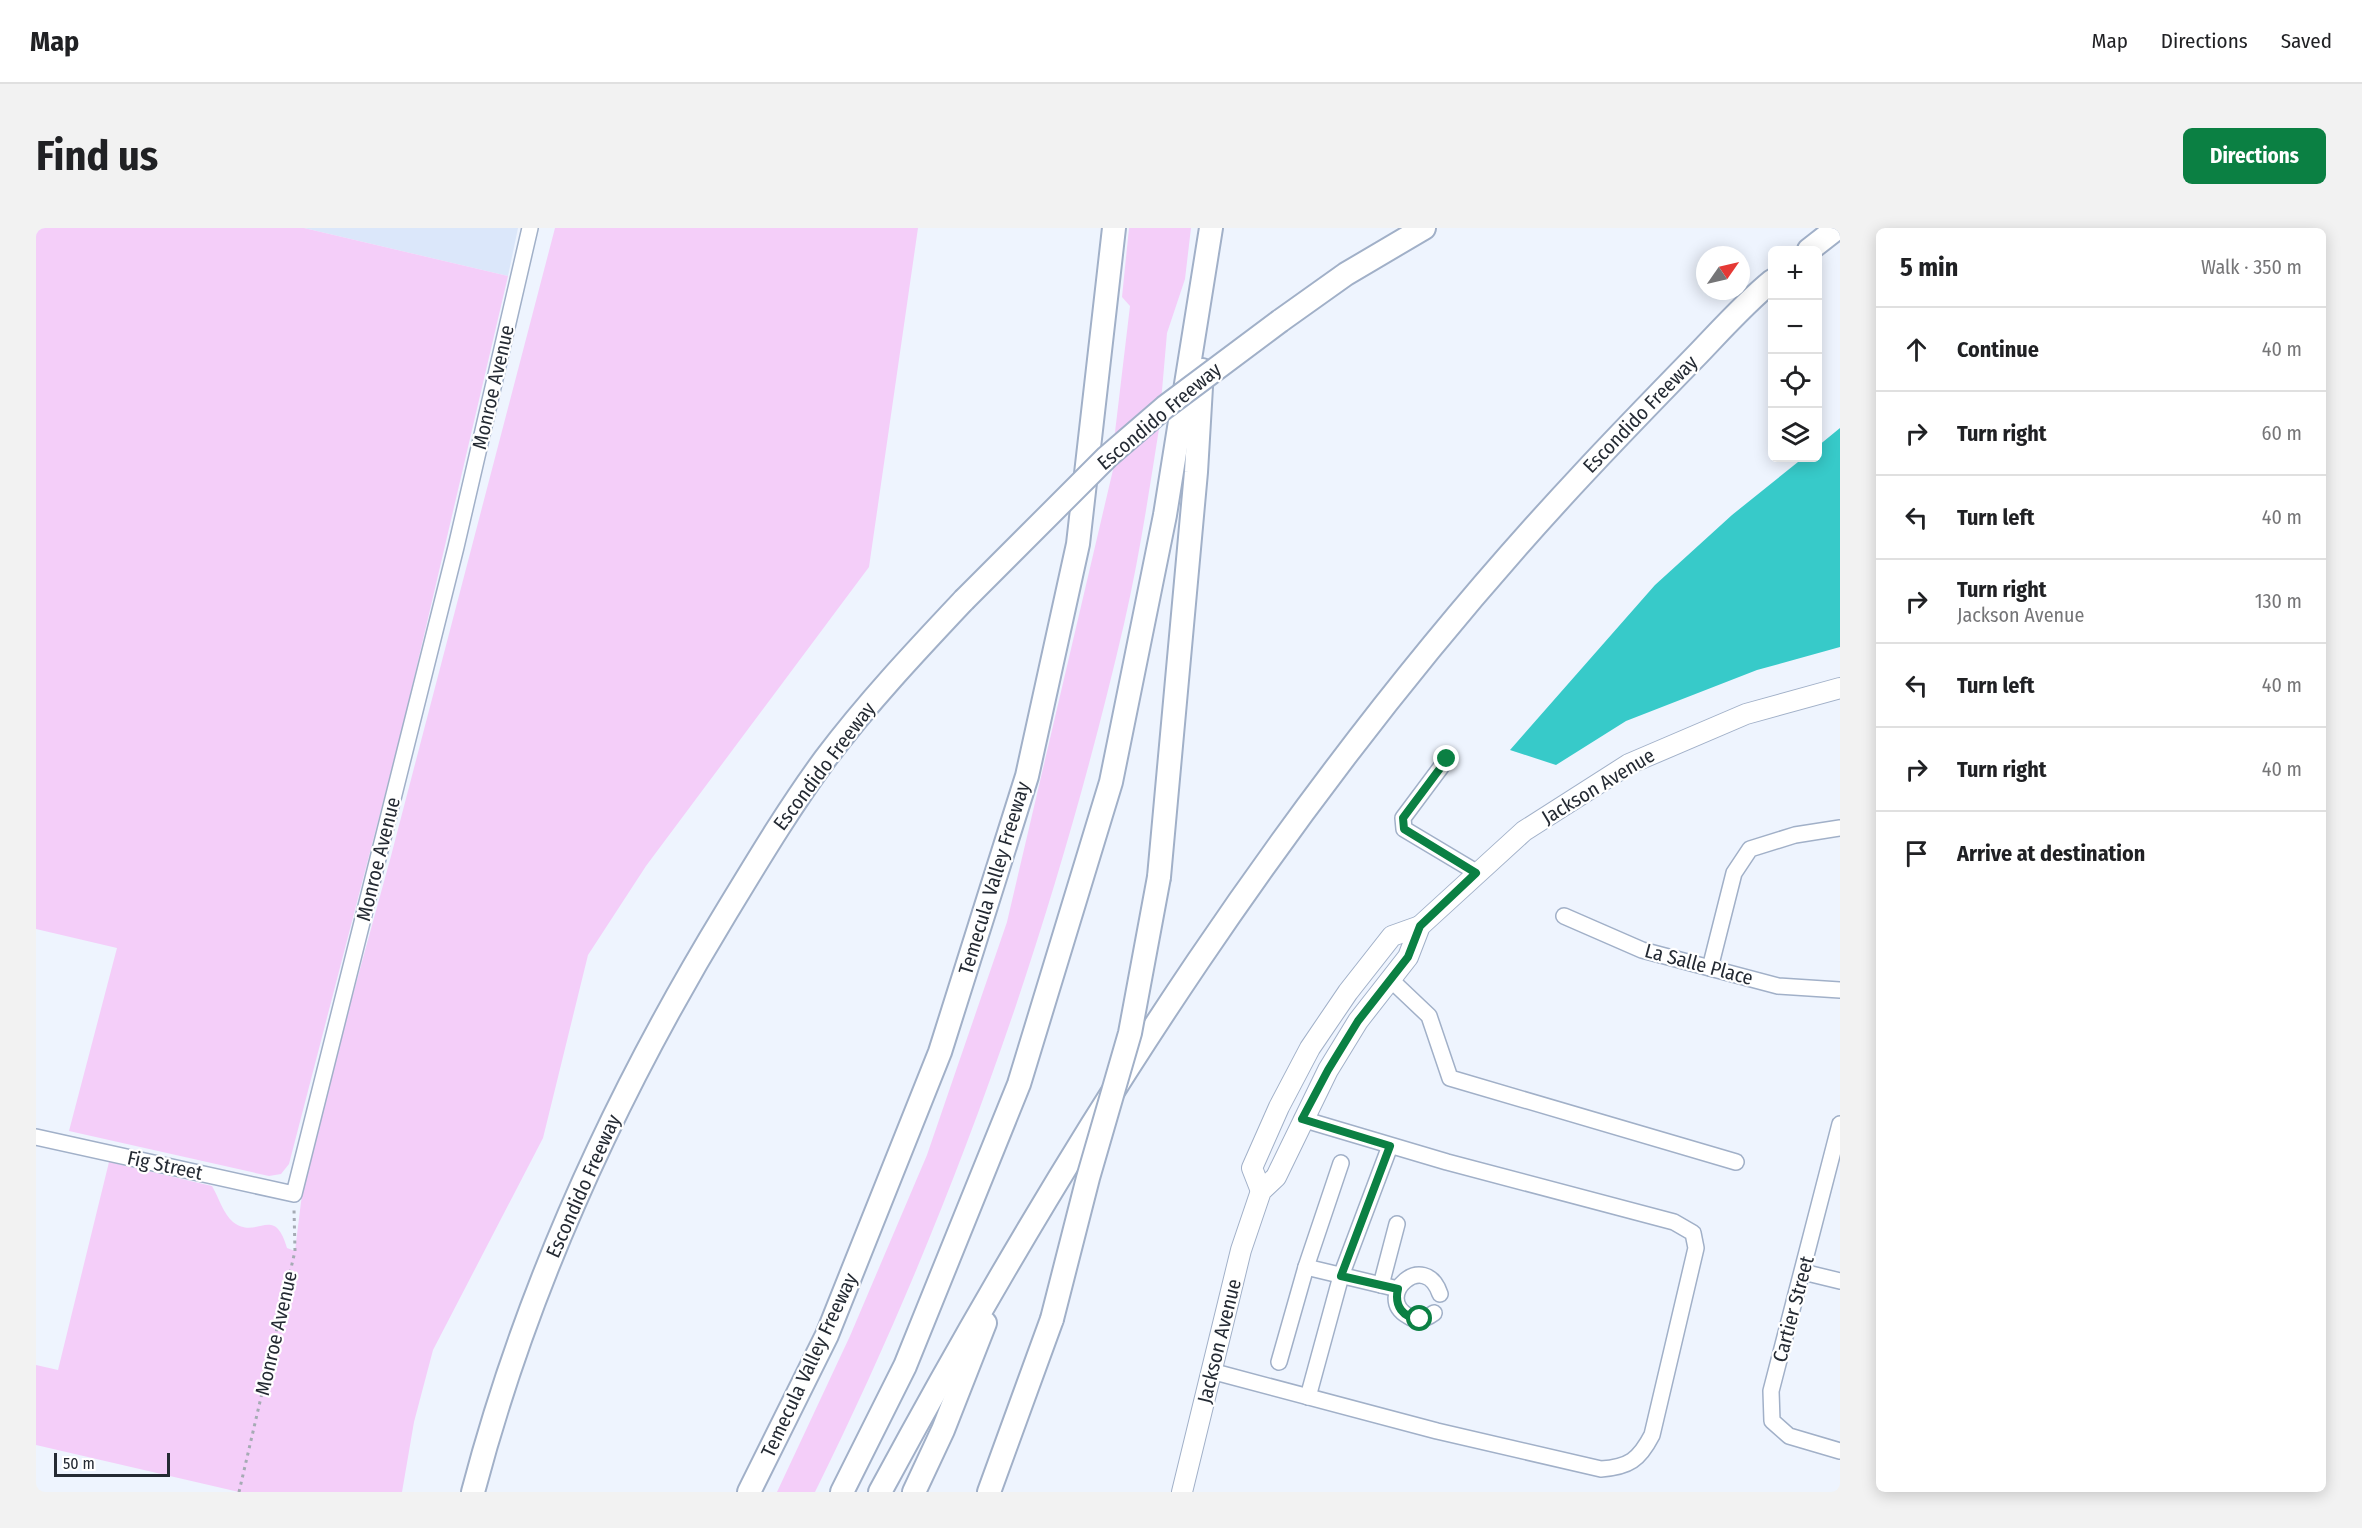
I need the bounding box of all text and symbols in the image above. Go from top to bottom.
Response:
text: Map [30,25,79,58]
text: Map [2091,28,2128,54]
text: Directions [2161,28,2248,54]
text: Saved [2281,28,2332,54]
button: Directions [2183,128,2326,184]
text: Find us [36,131,158,181]
north arrow [1696,246,1750,300]
map controls [1768,246,1822,462]
button: + [1768,246,1822,300]
text: 5 min [1900,252,1958,283]
text: Walk · 350 m [2201,255,2302,279]
button: − [1768,300,1822,354]
street label: Monroe Avenue [467,322,519,452]
icon: ahead [1900,333,1933,366]
text: Continue [1957,336,2039,363]
text: 40 m [2262,337,2302,361]
street label: Escondido Freeway [1578,350,1702,478]
button: locate [1768,354,1822,408]
street label: Escondido Freeway [1092,357,1226,475]
button: layers [1768,408,1822,462]
icon: right [1900,417,1933,450]
text: Turn right [1957,420,2046,447]
text: 60 m [2262,421,2302,445]
icon: left [1900,501,1933,534]
text: Turn left [1957,504,2035,531]
text: 40 m [2262,505,2302,529]
text: Turn right [1957,576,2046,603]
icon: right [1900,585,1933,618]
text: 130 m [2255,589,2302,613]
text: Jackson Avenue [1957,603,2084,627]
icon: left [1900,669,1933,702]
text: Turn left [1957,672,2035,699]
text: 40 m [2262,673,2302,697]
street label: Escondido Freeway [768,697,880,835]
street label: Jackson Avenue [1537,743,1659,829]
route end [1433,745,1459,771]
icon: right [1900,753,1933,786]
text: Turn right [1957,756,2046,783]
text: 40 m [2262,757,2302,781]
street label: Temecula Valley Freeway [953,779,1035,977]
street label: Monroe Avenue [351,795,405,923]
icon: arrive [1900,837,1933,870]
text: Arrive at destination [1957,840,2145,867]
street label: La Salle Place [1642,938,1756,990]
street label: Escondido Freeway [541,1111,625,1261]
street label: Fig Street [125,1145,205,1185]
street label: Cartier Street [1767,1253,1819,1365]
street label: Monroe Avenue [250,1268,302,1398]
street label: Temecula Valley Freeway [756,1269,862,1461]
street label: Jackson Avenue [1192,1276,1246,1406]
route start [1406,1305,1432,1331]
scale bar [54,1450,170,1478]
text: 50 m [63,1454,95,1473]

